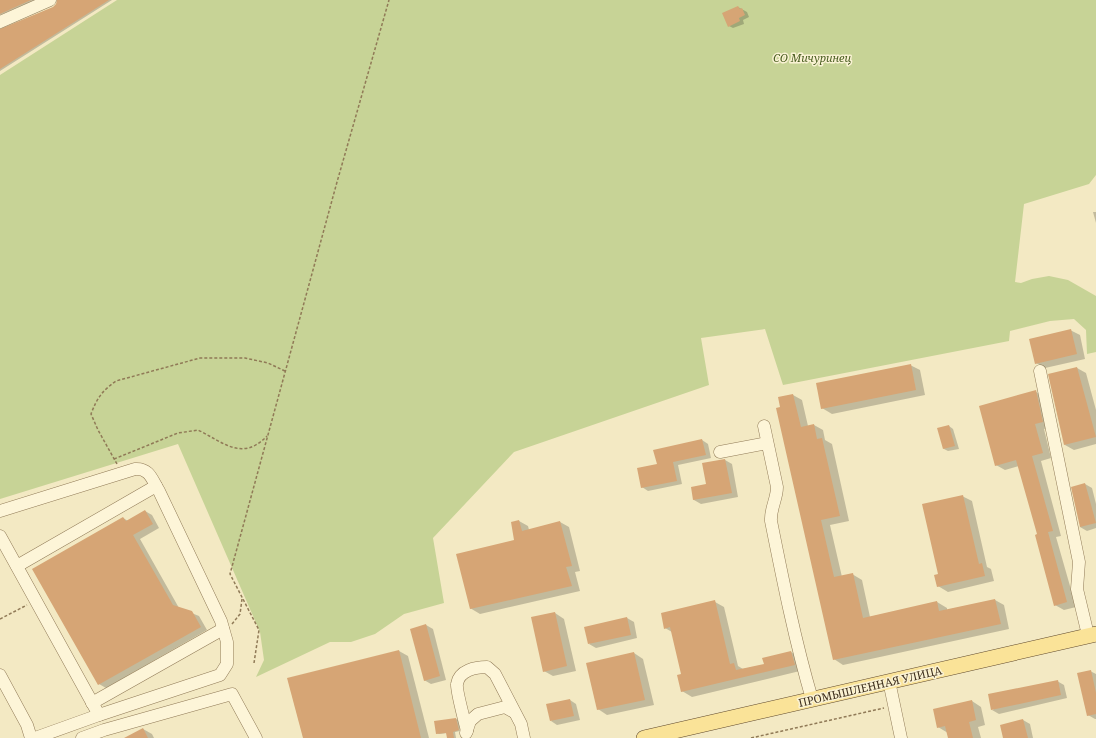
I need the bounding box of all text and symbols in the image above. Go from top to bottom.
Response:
park label: СО Мичуринец [773,50,852,65]
street label: ПРОМЫШЛЕННАЯ УЛИЦА [797,662,943,710]

